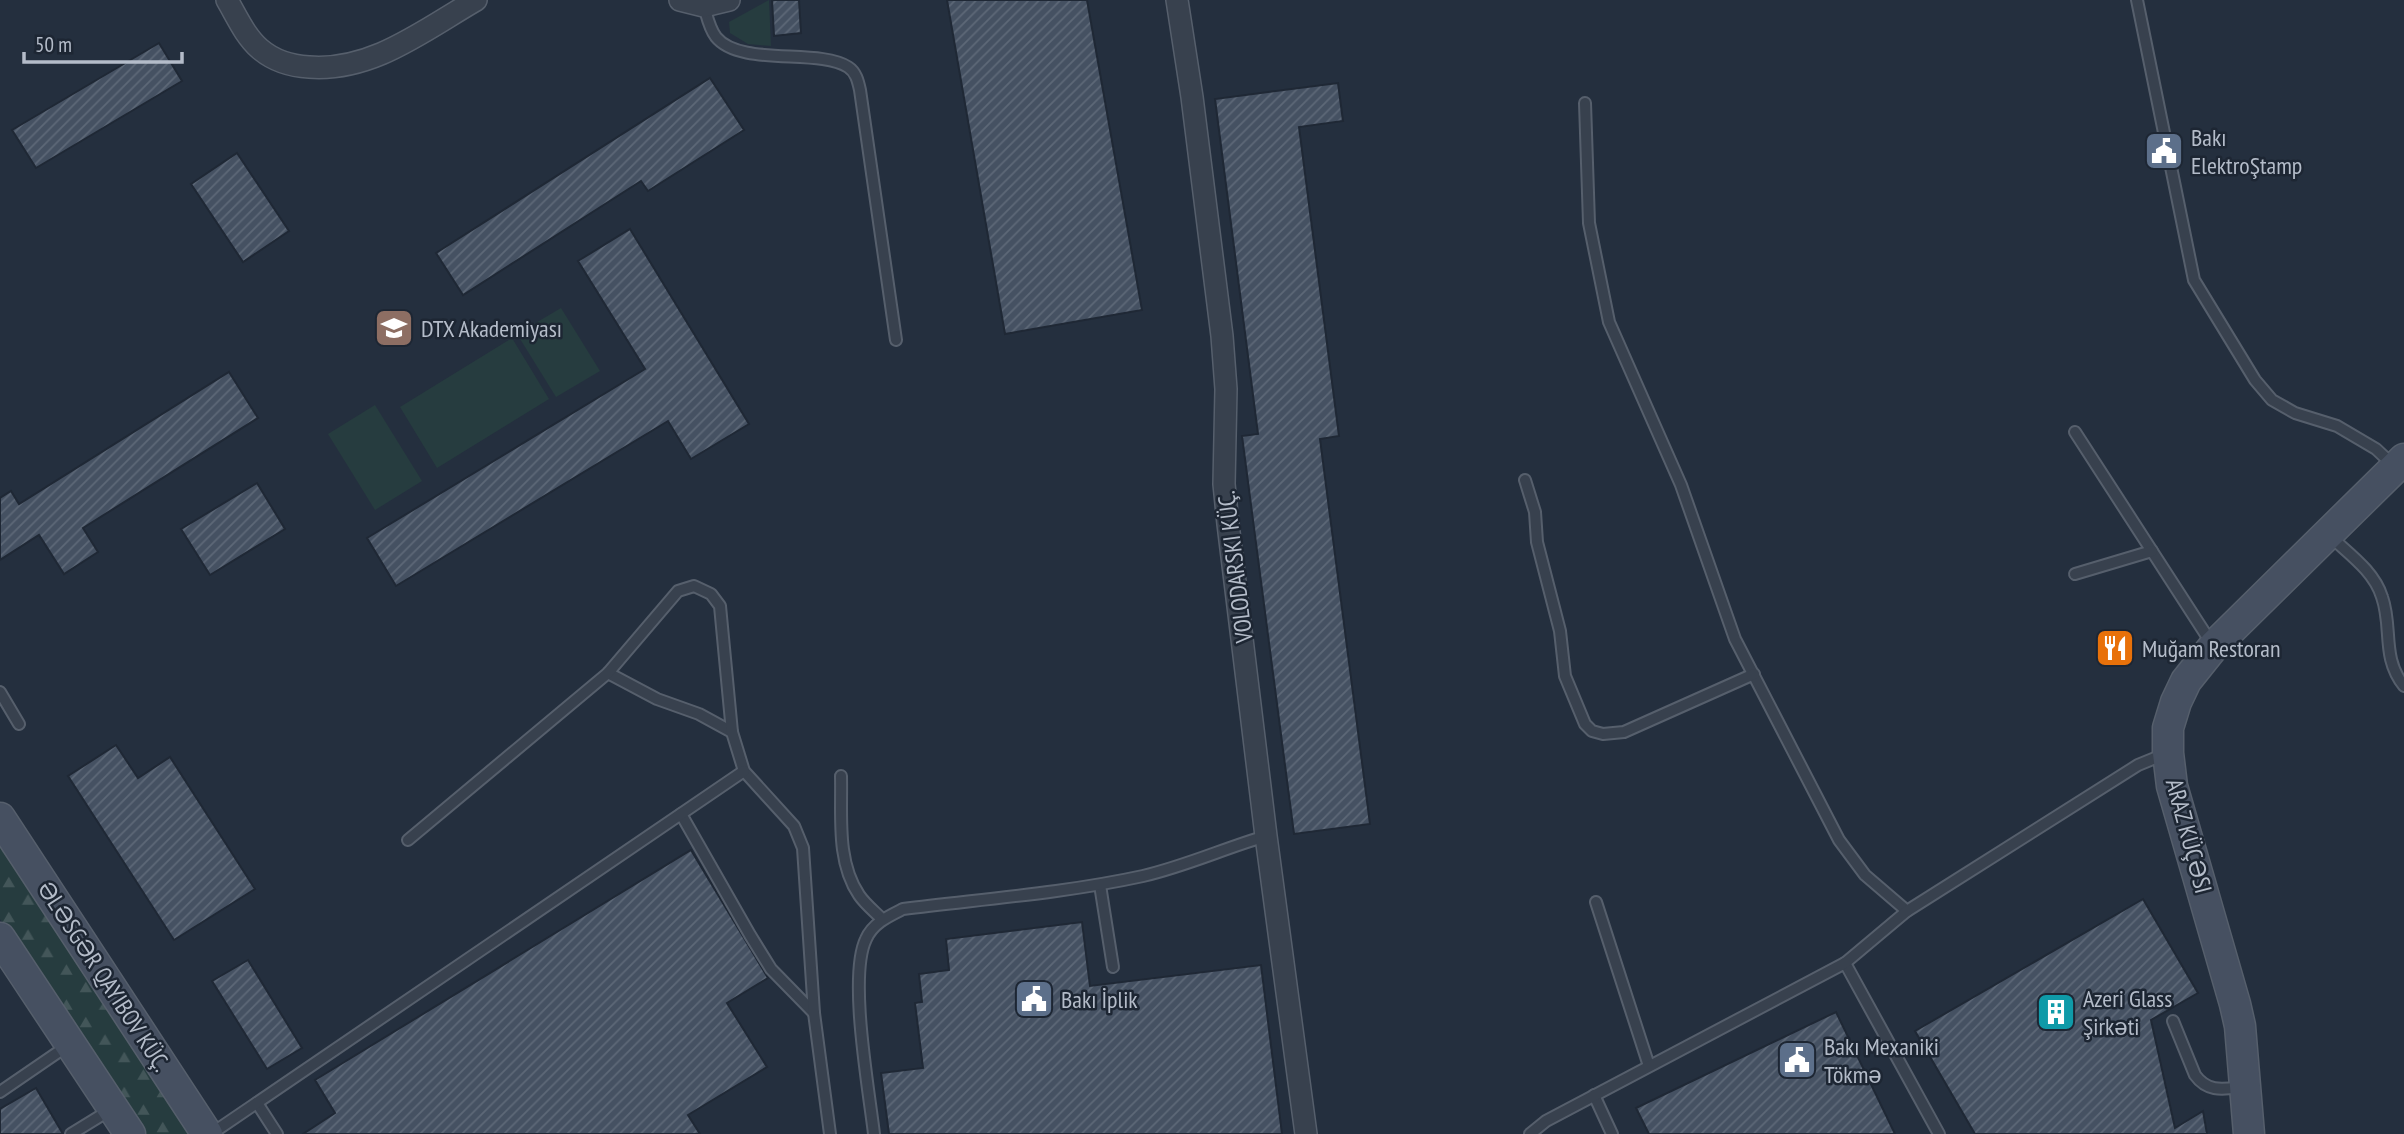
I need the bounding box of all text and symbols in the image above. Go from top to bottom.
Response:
scale bar [24,21,182,65]
text: 50 m [35,31,72,58]
place label: Bakı ElektroŞtamp [2191,122,2302,181]
public building icon: Bakı ElektroŞtamp [2143,130,2185,172]
school or university icon: DTX Akademiyası [373,307,415,349]
place label: DTX Akademiyası [421,313,562,344]
street label: VOLODARSKI KÜÇ. [1210,489,1260,646]
restaurant icon: Muğam Restoran [2094,627,2136,669]
place label: Muğam Restoran [2142,633,2280,664]
street label: ARAZ KÜÇƏSI [2159,775,2219,897]
street label: ƏLƏSGƏR QAYIBOV KÜÇ. [31,875,177,1077]
public building icon: Bakı İplik [1013,978,1055,1020]
place label: Azeri Glass Şirkəti [2083,983,2172,1042]
place label: Bakı İplik [1061,984,1138,1015]
building icon: Azeri Glass Şirkəti [2035,991,2077,1033]
place label: Bakı Mexaniki Tökmə [1824,1031,1939,1090]
public building icon: Bakı Mexaniki Tökmə [1776,1039,1818,1081]

